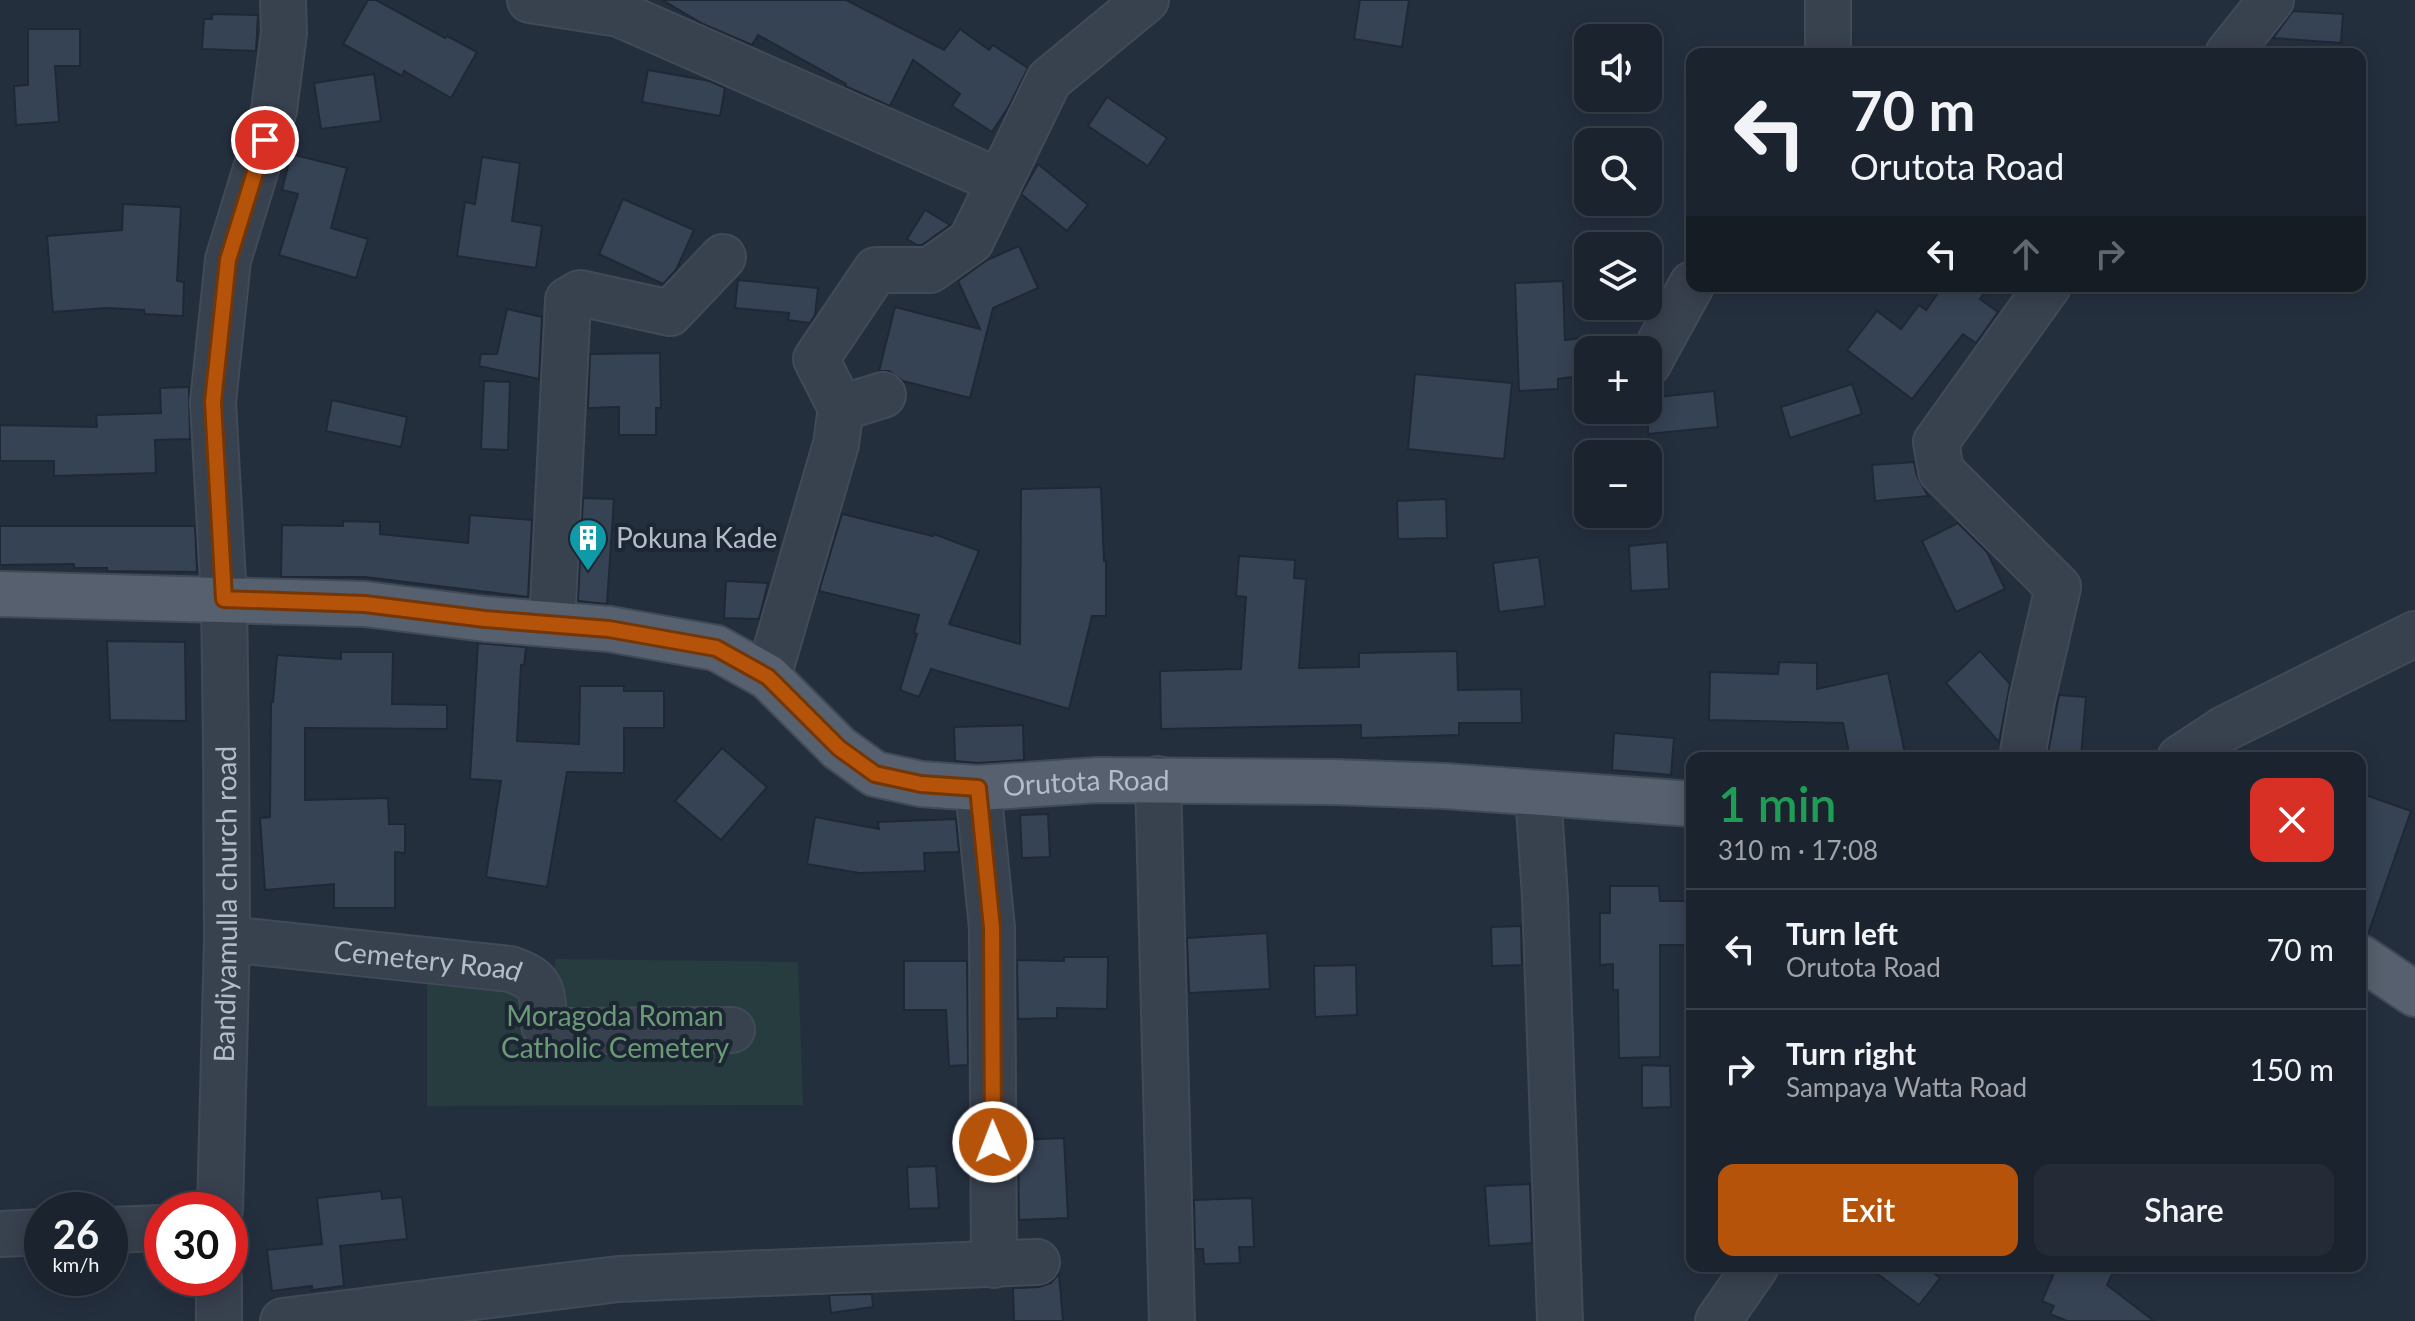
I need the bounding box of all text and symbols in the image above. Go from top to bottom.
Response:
map controls [1574,24,1662,528]
button: sound [1574,24,1662,112]
text: 70 m [1850,76,1975,143]
icon: left [1718,80,1822,184]
pin [231,106,299,174]
icon: arrive [243,118,287,162]
button: search [1574,128,1662,216]
text: Orutota Road [1850,144,2064,188]
button: layers [1574,232,1662,320]
icon: left [1920,232,1964,276]
icon: ahead [2004,232,2048,276]
icon: right [2088,232,2132,276]
button: + [1574,336,1662,424]
button: − [1574,440,1662,528]
building icon: Pokuna Kade [567,517,609,572]
place label: Pokuna Kade [616,520,777,554]
street label: Bandiyamulla church road [206,746,243,1063]
street label: Orutota Road [1002,762,1170,802]
text: 1 min [1718,775,1836,832]
button: close [2250,778,2334,862]
text: 310 m · 17:08 [1718,834,1878,866]
text: Turn left [1786,915,1898,951]
icon: left [1718,927,1762,971]
text: 70 m [2267,931,2334,967]
street label: Cemetery Road [332,932,528,988]
text: Orutota Road [1786,951,1941,983]
park label: Moragoda Roman Catholic Cemetery [501,998,730,1064]
text: Turn right [1786,1035,1916,1071]
icon: right [1718,1047,1762,1091]
text: 150 m [2249,1051,2334,1087]
text: Sampaya Watta Road [1786,1071,2027,1103]
position arrow [951,1100,1035,1184]
button: Exit [1718,1164,2018,1256]
button: Share [2034,1164,2334,1256]
speed limit sign: 30 [144,1192,248,1296]
text: 26 [53,1210,99,1258]
text: km/h [53,1252,99,1276]

